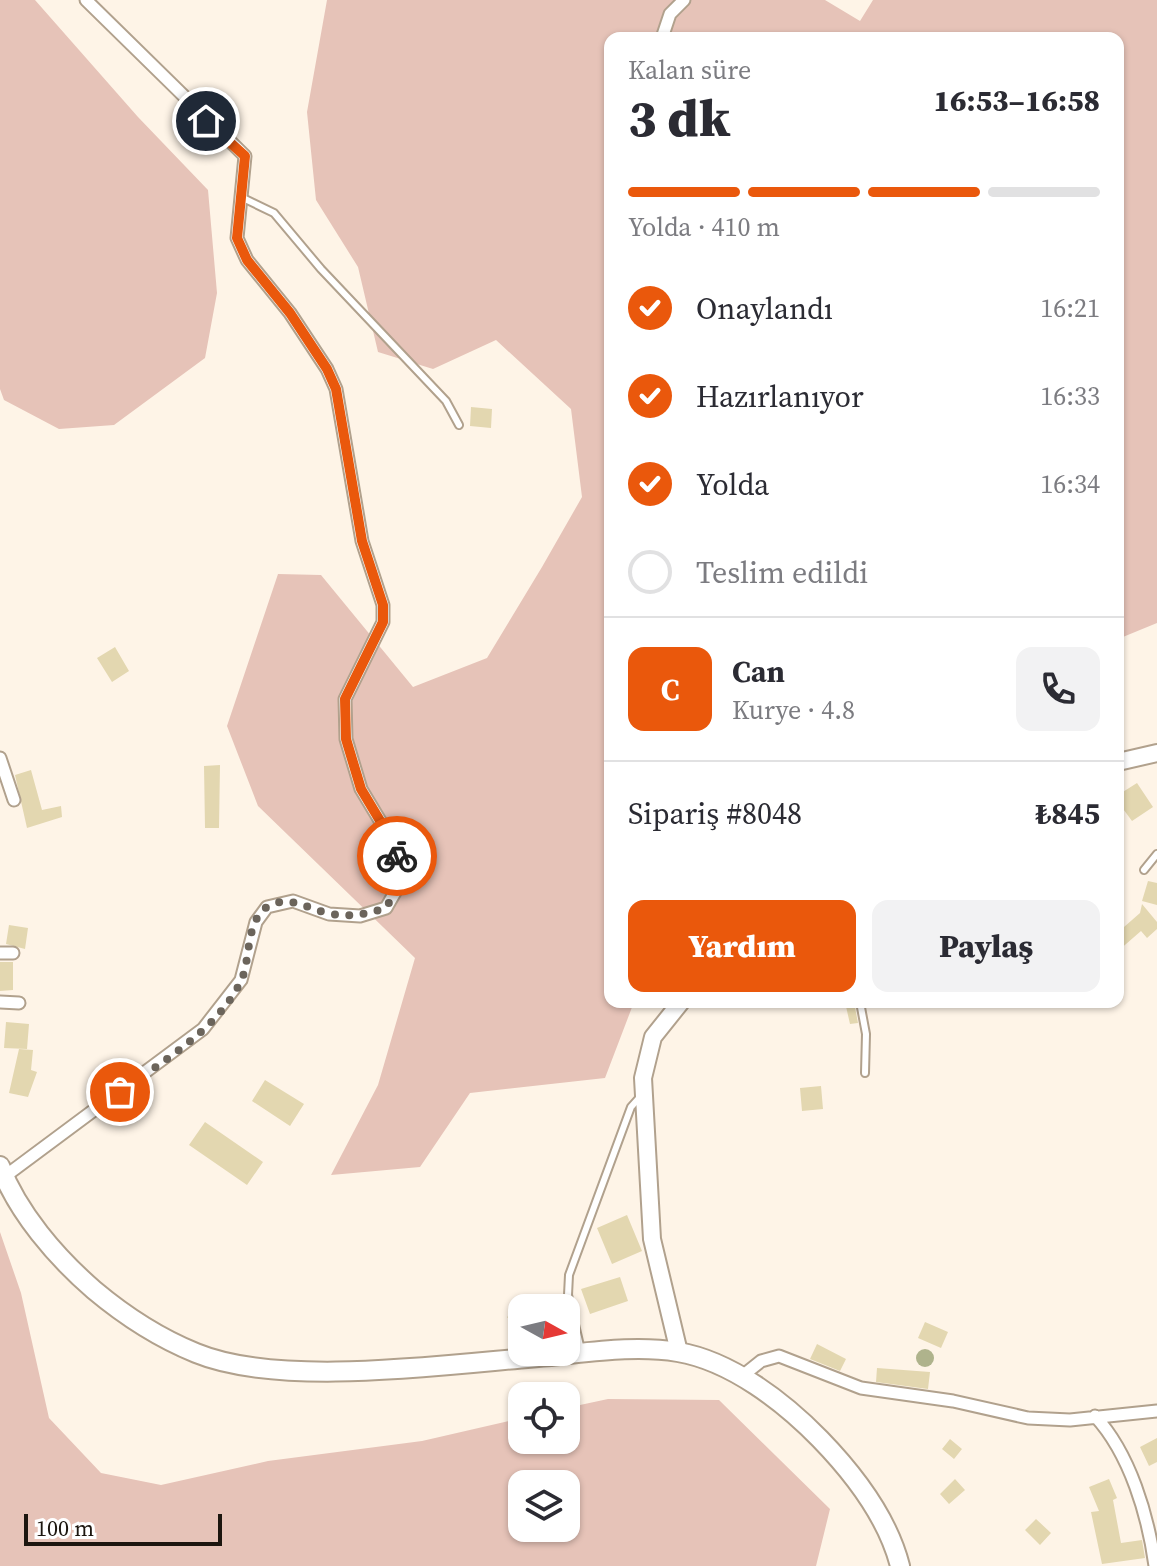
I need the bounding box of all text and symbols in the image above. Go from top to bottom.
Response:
text: Kalan süre [628,52,751,88]
text: 16:53–16:58 [933,80,1100,121]
text: 3 dk [628,82,730,153]
pin [172,87,240,155]
icon: home [184,99,228,143]
text: Yolda · 410 m [628,209,780,245]
icon: check [628,286,672,330]
text: Onaylandı [696,288,833,329]
text: 16:21 [1040,290,1100,326]
icon: check [628,374,672,418]
text: Hazırlanıyor [696,376,864,417]
text: 16:33 [1040,378,1100,414]
icon: check [628,462,672,506]
text: Yolda [696,464,769,505]
text: 16:34 [1040,466,1100,502]
text: Teslim edildi [696,552,868,593]
button: phone [1016,647,1100,731]
text: Can [732,651,785,692]
text: C [661,669,679,710]
text: Kurye · 4.8 [732,692,855,728]
text: Sipariş #8048 [628,793,802,834]
text: ₺845 [1035,793,1100,834]
courier [357,816,437,896]
icon: bike [375,834,419,878]
button: Yardım [628,900,856,992]
button: Paylaş [872,900,1100,992]
pin [86,1058,154,1126]
icon: bag [98,1070,142,1114]
north arrow [508,1294,580,1366]
map controls [508,1294,580,1542]
button: locate [508,1382,580,1454]
button: layers [508,1470,580,1542]
scale bar [24,1510,222,1546]
text: 100 m [36,1513,94,1543]

